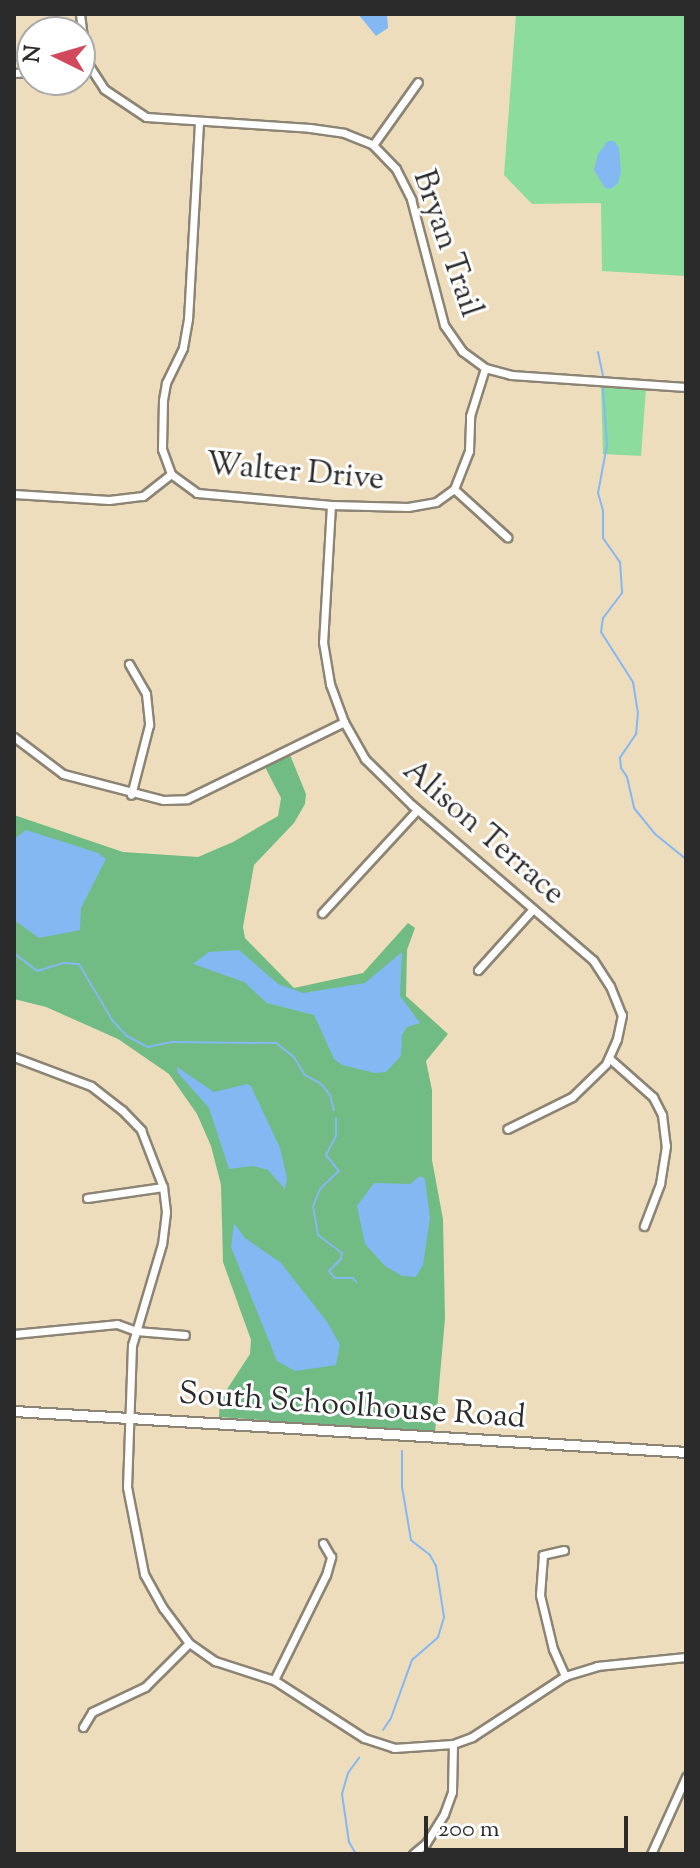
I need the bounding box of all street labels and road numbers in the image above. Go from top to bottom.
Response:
street label: Bryan Trail [403,165,489,323]
street label: Walter Drive [204,446,386,500]
street label: Alison Terrace [394,752,572,914]
street label: South Schoolhouse Road [177,1376,527,1438]

